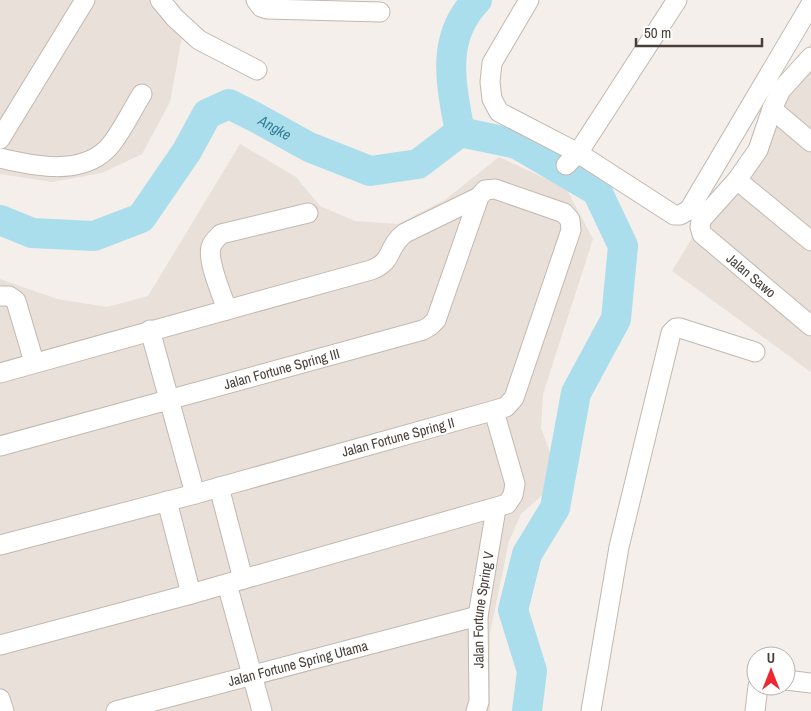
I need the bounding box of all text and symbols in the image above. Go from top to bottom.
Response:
scale bar [636,15,762,47]
text: 50 m [644,22,671,43]
water label: Angke [254,109,295,145]
street label: Jalan Sawo [723,249,780,301]
street label: Jalan Fortune Spring III [222,344,342,393]
street label: Jalan Fortune Spring II [340,413,456,461]
street label: Jalan Fortune Spring V [469,550,498,668]
street label: Jalan Fortune Spring Utama [226,636,370,690]
north arrow [746,646,796,696]
text: U [767,649,775,667]

